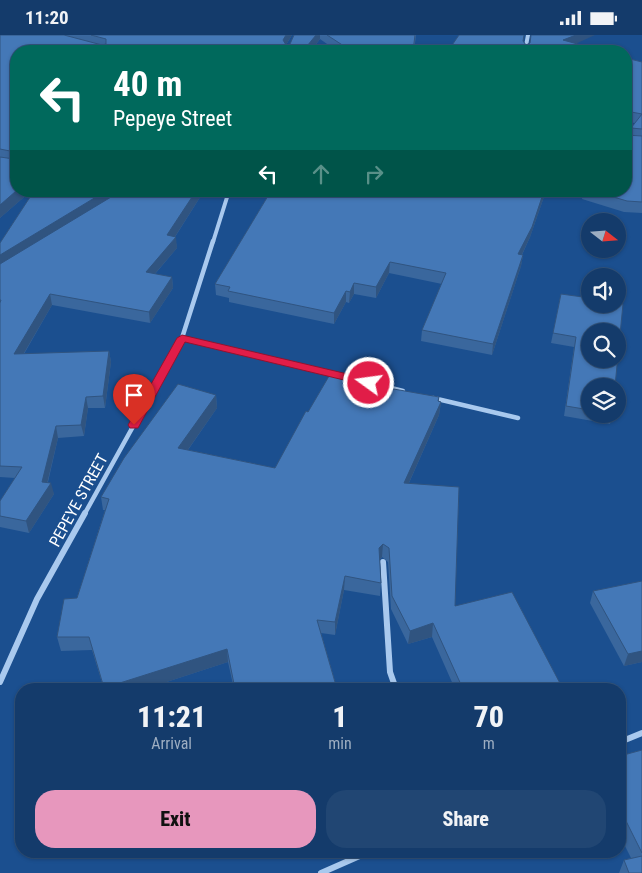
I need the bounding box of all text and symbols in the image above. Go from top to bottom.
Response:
text: 11:20 [25,6,69,29]
text: 40 m [113,64,182,105]
icon: left [30,65,95,130]
text: Pepeye Street [113,106,232,131]
icon: left [254,160,282,188]
icon: ahead [307,160,335,188]
icon: right [360,160,388,188]
north arrow [581,213,626,257]
map controls [581,213,626,423]
button: sound [581,268,626,313]
button: search [581,323,626,368]
position arrow [342,356,394,408]
pin [113,374,155,425]
button: layers [581,378,626,423]
icon: arrive [120,381,148,409]
street label: PEPEYE STREET [45,451,112,550]
text: 11:21 [137,699,206,734]
text: 1 [332,699,348,734]
text: 70 [474,699,504,734]
text: Arrival [151,734,192,753]
text: min [328,734,352,753]
text: m [483,734,495,753]
button: Exit [35,790,316,848]
button: Share [326,790,606,848]

